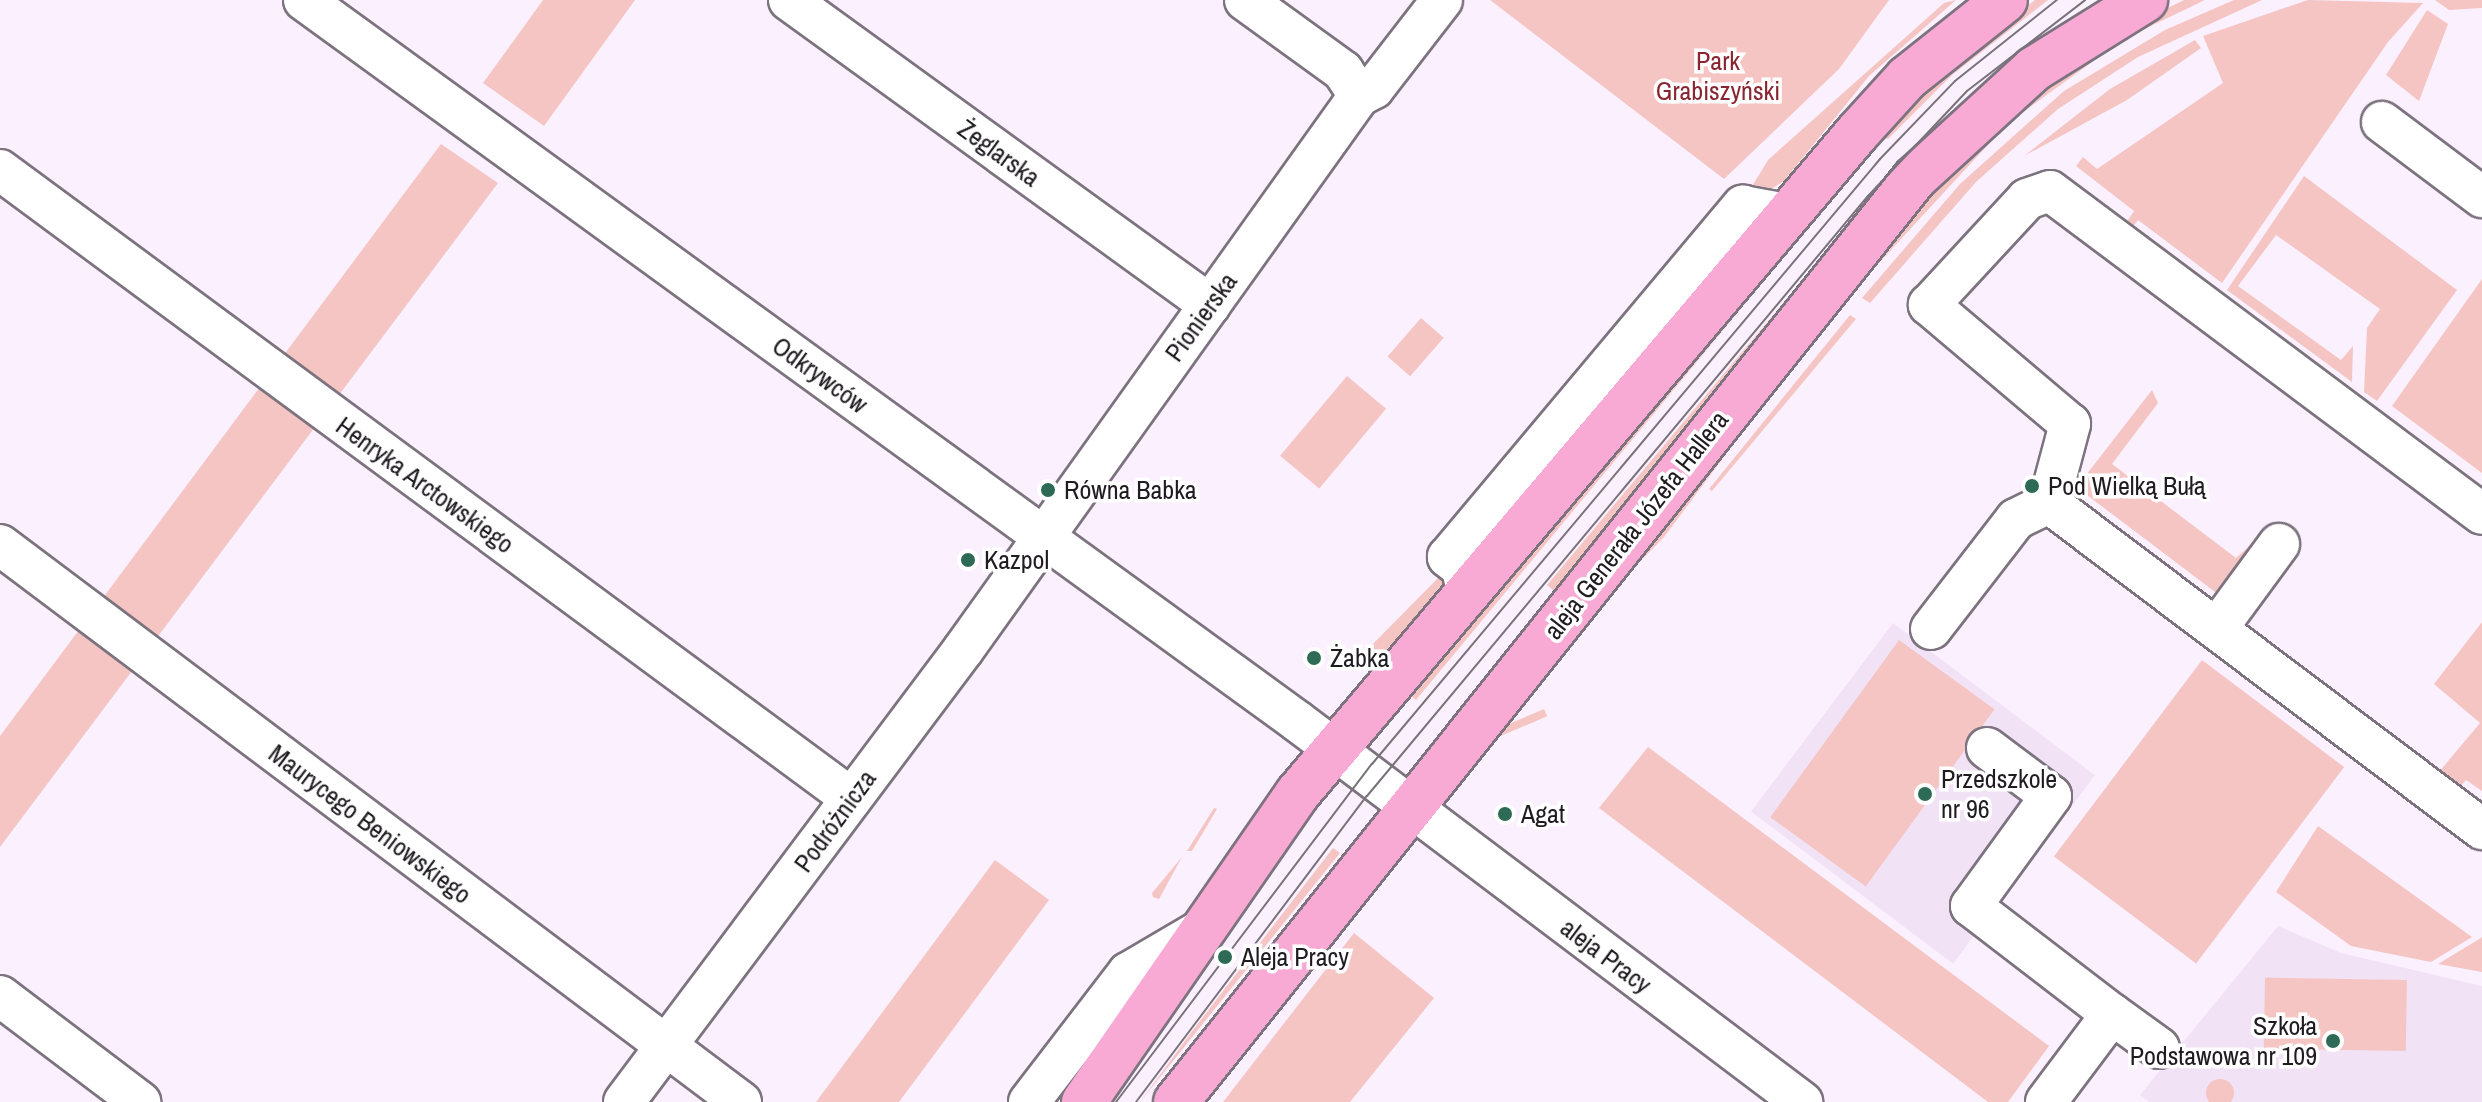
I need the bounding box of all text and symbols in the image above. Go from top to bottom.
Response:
park label: Park Grabiszyński [1656,45,1780,106]
street label: Żeglarska [952,113,1046,193]
street label: Pionierska [1158,267,1244,367]
street label: Odkrywców [766,330,874,420]
street label: aleja Generała Józefa Hallera [1537,405,1735,645]
street label: Henryka Arctowskiego [330,410,520,560]
place label: Pod Wielką Bułą [2048,470,2206,502]
place label: Równa Babka [1064,474,1197,506]
marker: Pod Wielką Bułą [2023,477,2041,495]
marker: Równa Babka [1039,481,1057,499]
place label: Kazpol [984,544,1049,576]
marker: Kazpol [959,551,977,569]
place label: Żabka [1330,642,1389,674]
marker: Żabka [1305,649,1323,667]
street label: Maurycego Beniowskiego [263,738,477,910]
place label: Przedszkole nr 96 [1941,763,2057,824]
street label: Podróżnicza [788,764,882,878]
marker: Przedszkole nr 96 [1916,785,1934,803]
place label: Agat [1521,798,1565,830]
marker: Agat [1496,805,1514,823]
street label: aleja Pracy [1555,912,1657,1000]
place label: Aleja Pracy [1241,941,1349,973]
marker: Aleja Pracy [1216,948,1234,966]
place label: Szkoła Podstawowa nr 109 [2130,1010,2317,1072]
marker: Szkoła Podstawowa nr 109 [2324,1032,2342,1050]

